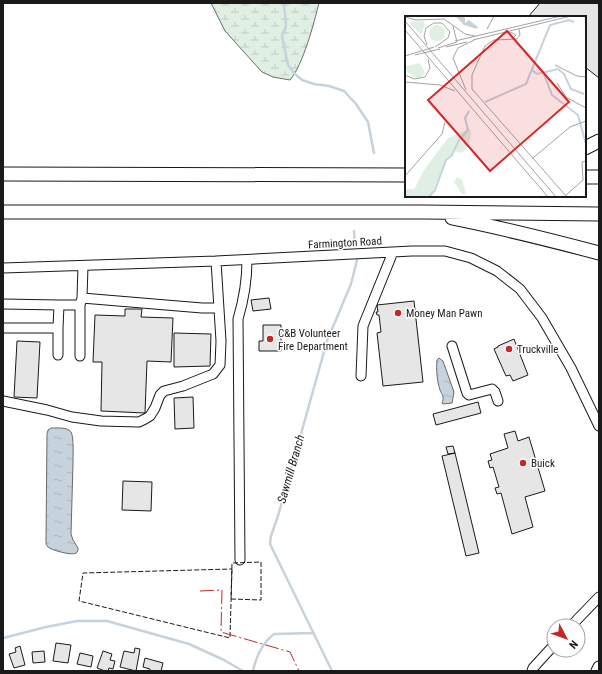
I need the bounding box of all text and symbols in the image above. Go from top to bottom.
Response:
inset map [405,16,586,197]
street label: Farmington Road [308,235,382,251]
place label: Money Man Pawn [406,307,483,320]
marker: Money Man Pawn [393,308,403,318]
place label: C&B Volunteer Fire Department [278,327,348,353]
marker: C&B Volunteer Fire Department [265,334,275,344]
place label: Truckville [517,343,558,356]
marker: Truckville [504,344,514,354]
water label: Sawmill Branch [275,433,308,505]
place label: Buick [531,457,555,470]
marker: Buick [518,458,528,468]
north arrow [546,618,586,658]
text: N [566,637,580,651]

